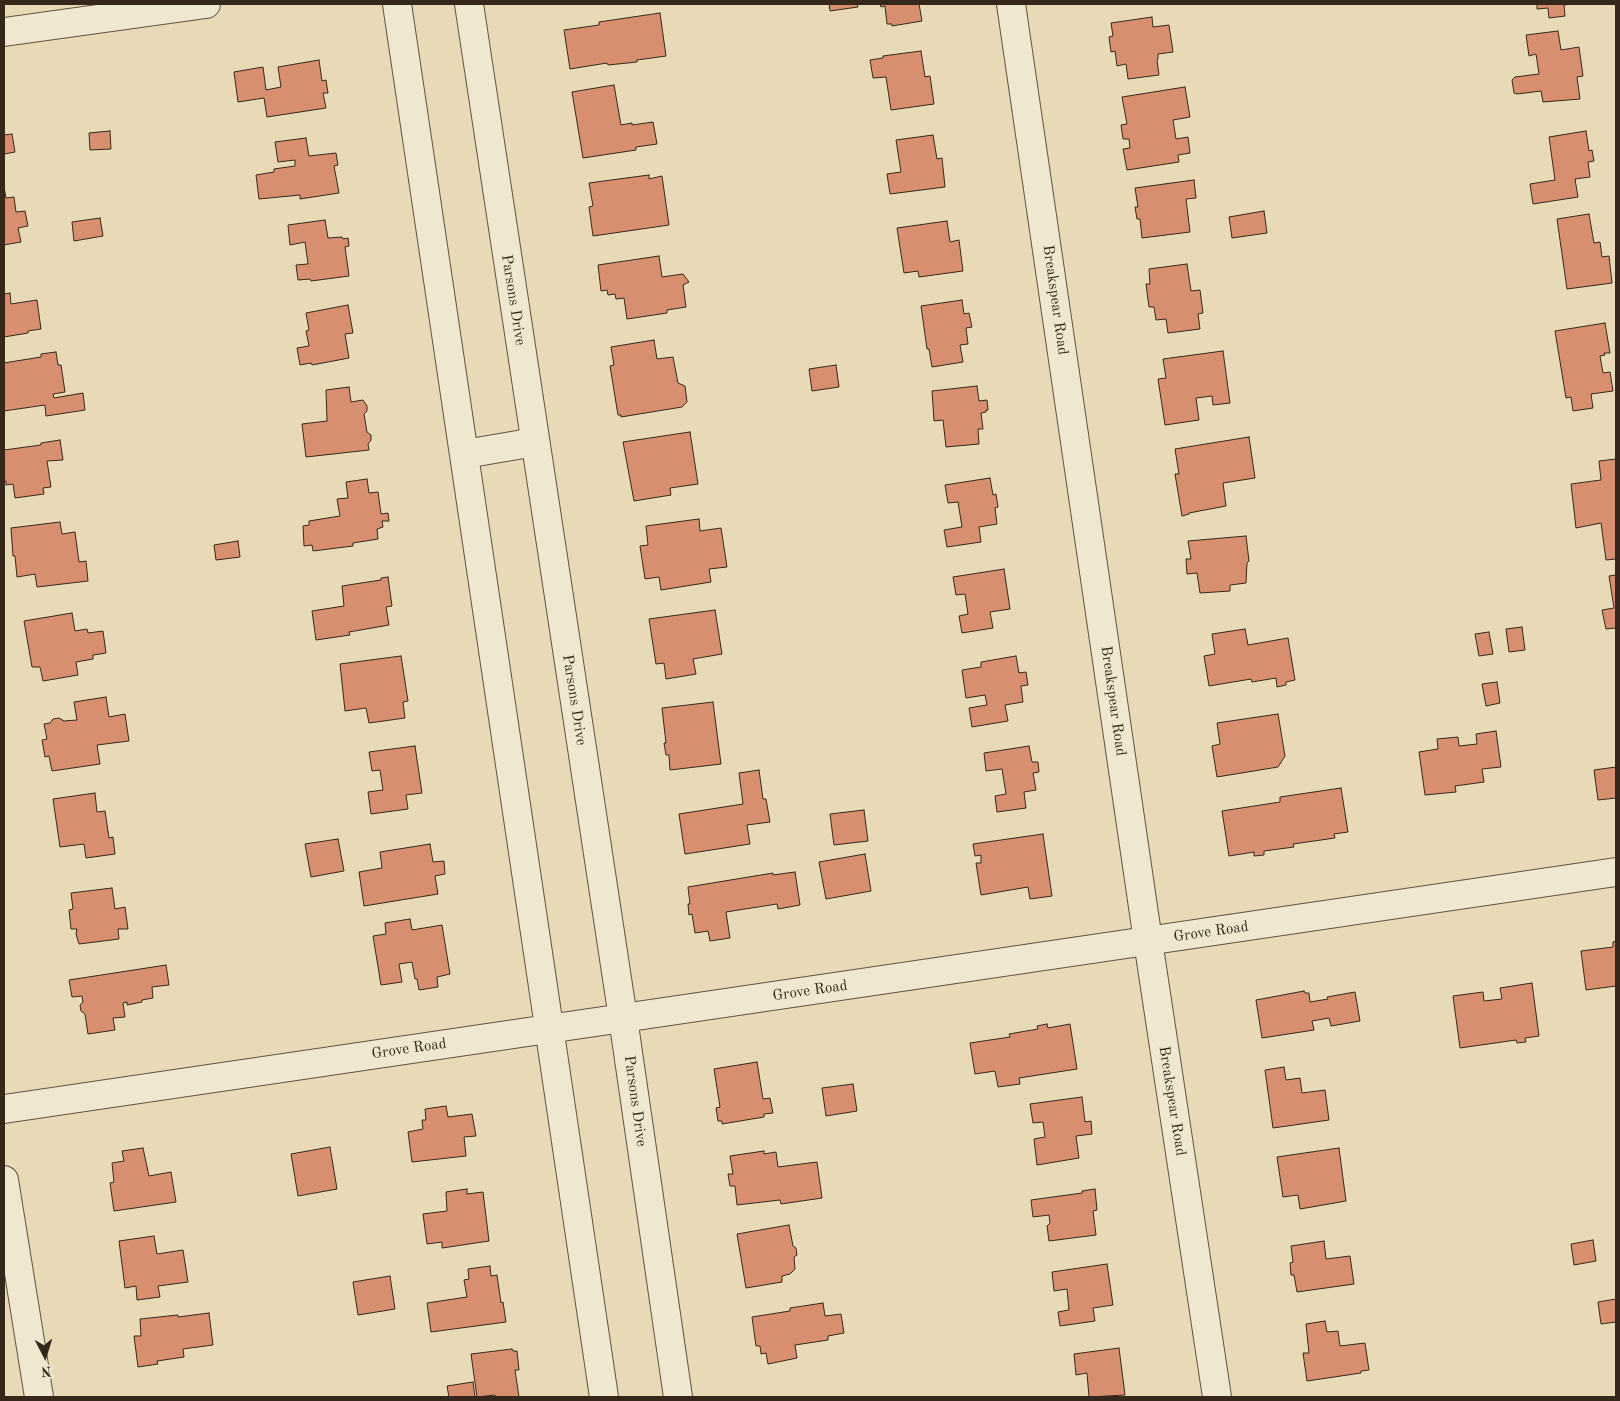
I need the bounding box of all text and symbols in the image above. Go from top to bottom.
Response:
street label: Breakspear Road [1038,244,1072,356]
street label: Parsons Drive [497,253,529,347]
street label: Breakspear Road [1096,645,1130,757]
street label: Parsons Drive [558,653,590,747]
street label: Grove Road [1172,918,1250,946]
street label: Grove Road [771,977,849,1005]
street label: Grove Road [370,1035,448,1063]
street label: Breakspear Road [1154,1045,1190,1157]
street label: Parsons Drive [620,1054,650,1148]
north arrow [20,1331,70,1381]
text: N [40,1364,52,1378]

